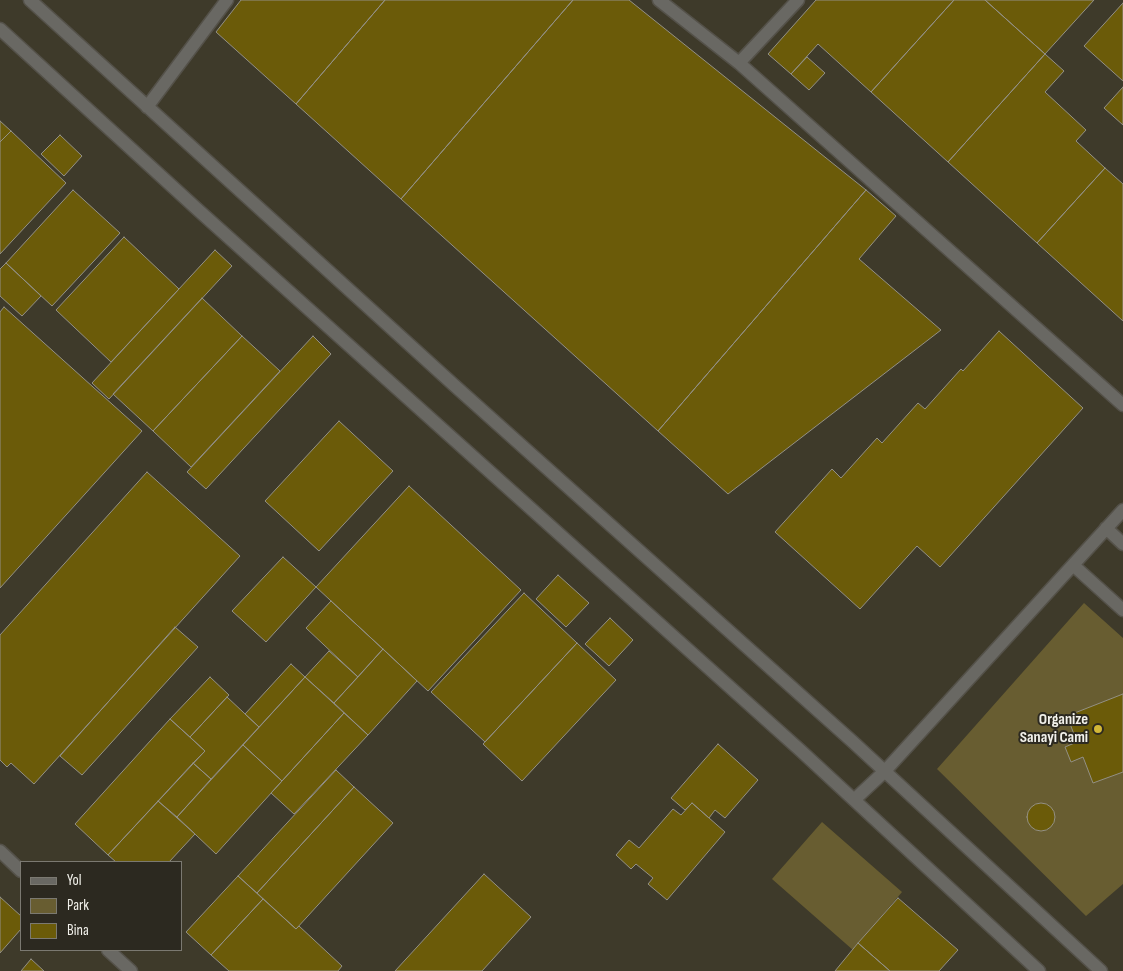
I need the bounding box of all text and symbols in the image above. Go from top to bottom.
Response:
place label: Organize Sanayi Cami [1020,710,1088,748]
marker: Organize Sanayi Cami [1092,723,1104,735]
legend [20,861,182,951]
text: Yol [67,871,82,890]
text: Park [67,896,89,915]
text: Bina [67,921,89,940]

